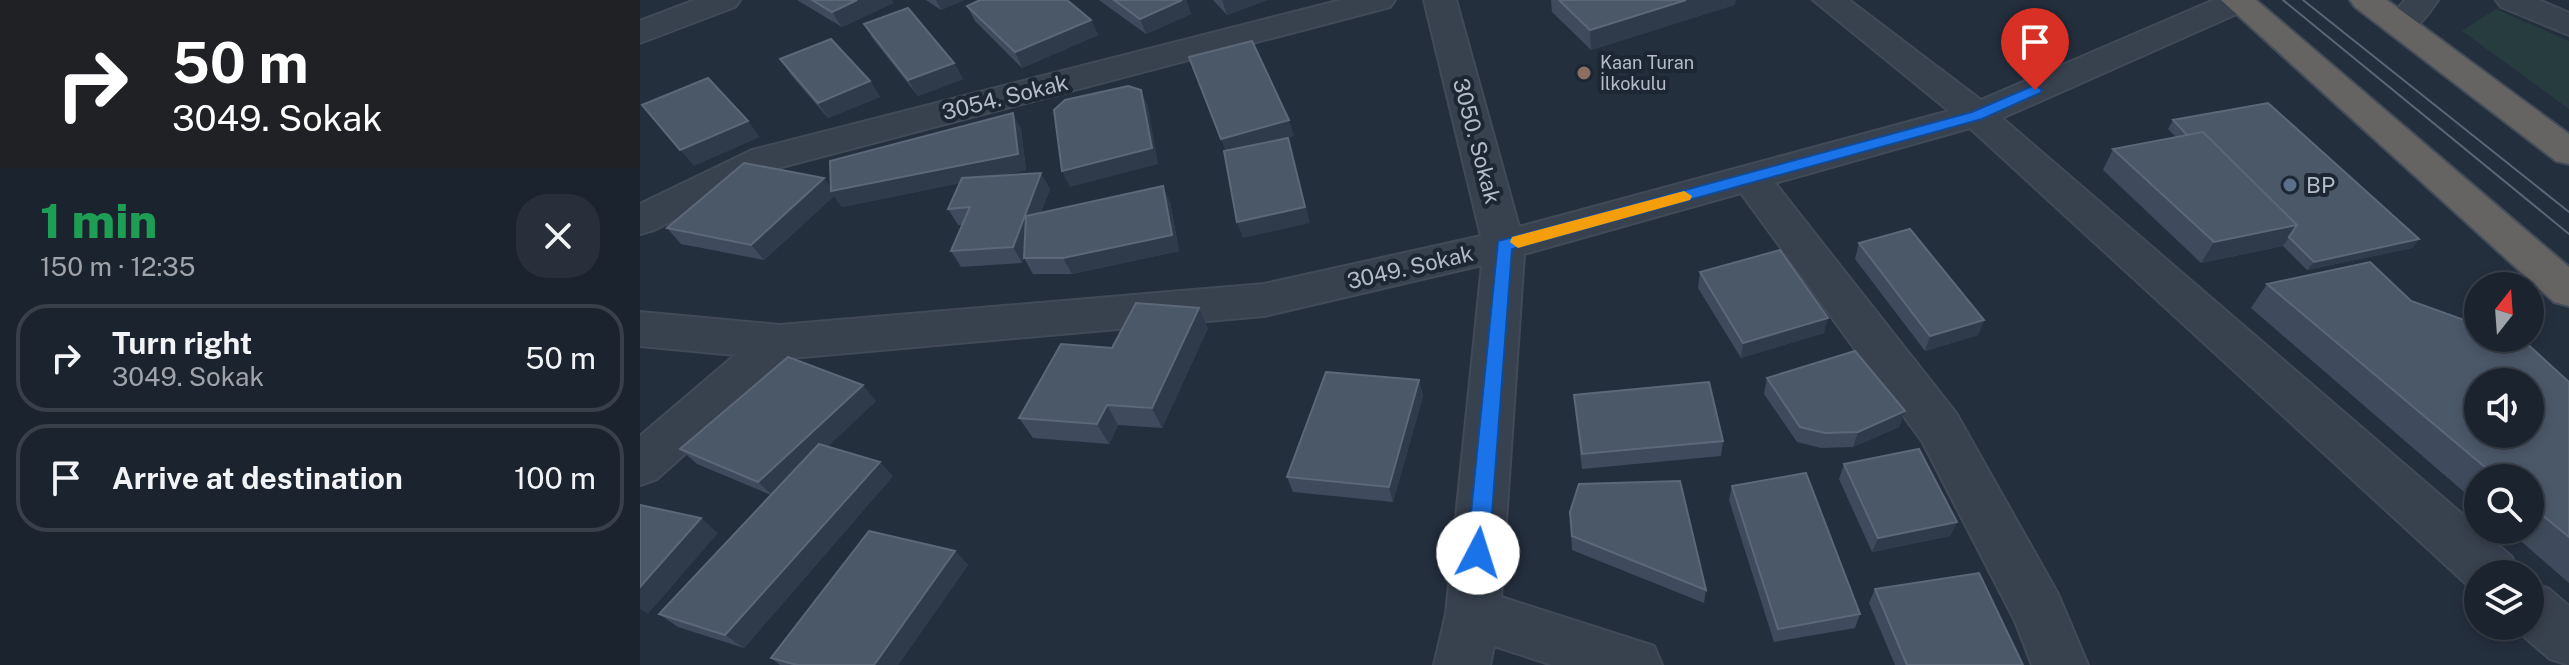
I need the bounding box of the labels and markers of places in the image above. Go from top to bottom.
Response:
pin [2001,8,2069,90]
place label: Kaan Turan İlkokulu [1600,52,1694,94]
marker: Kaan Turan İlkokulu [1575,64,1593,82]
place label: BP [2306,172,2335,198]
marker: BP [2281,176,2299,194]

